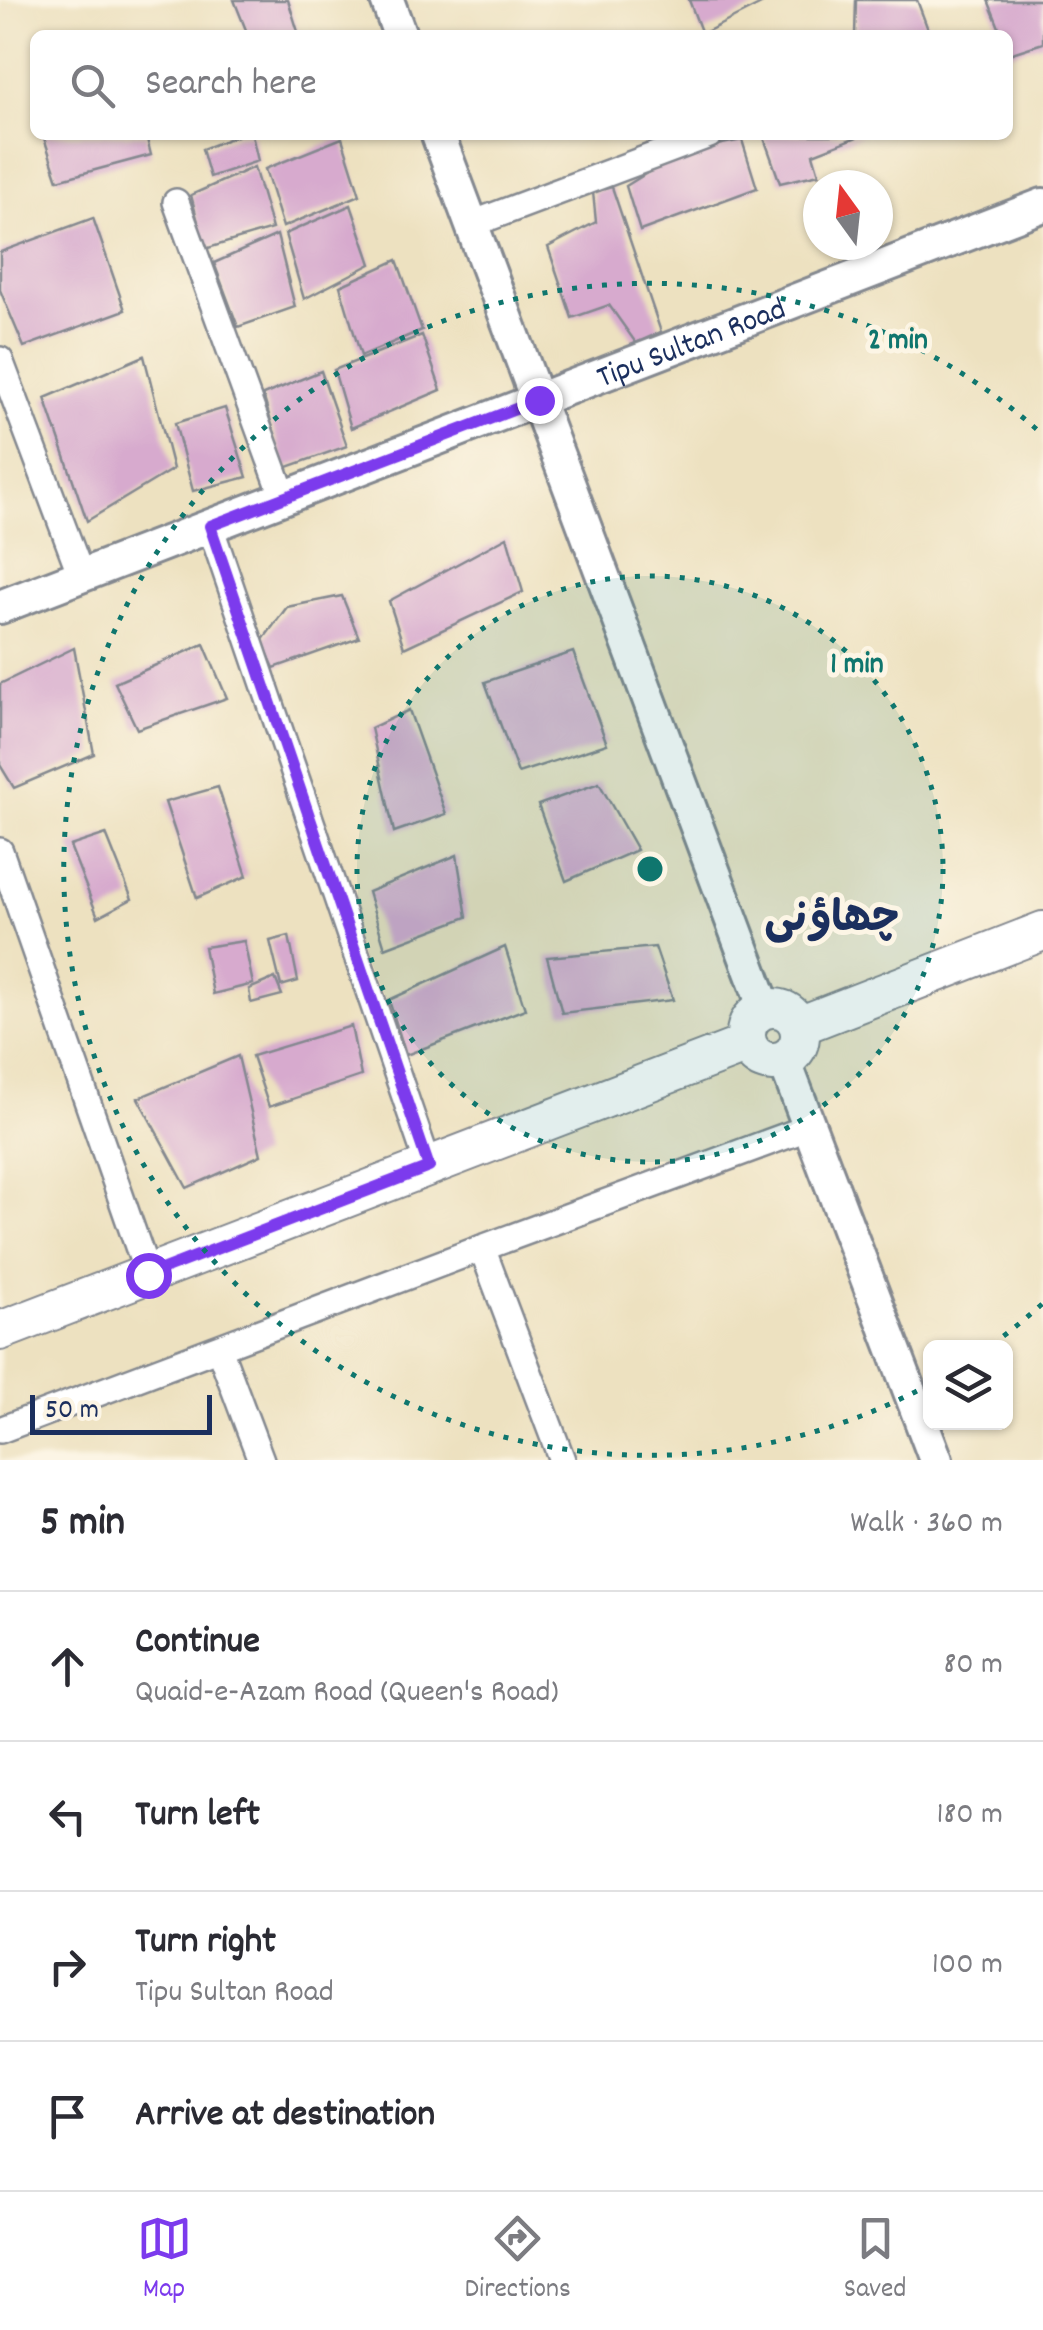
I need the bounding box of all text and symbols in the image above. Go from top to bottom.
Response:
search box [30,30,1013,140]
icon: search [65,58,120,113]
text: Search here [145,58,317,113]
north arrow [803,170,893,260]
street label: Tipu Sultan Road [591,288,793,403]
text: 2 min [868,321,928,364]
route end [517,378,563,424]
text: 1 min [830,645,884,688]
centre of rings [632,851,668,887]
district label: چھاؤنی [765,892,899,952]
route start [126,1253,172,1299]
map controls [923,1340,1013,1430]
button: layers [923,1340,1013,1430]
scale bar [30,1390,212,1434]
text: 50 m [45,1392,99,1432]
text: 5 min [40,1495,125,1555]
text: Walk · 360 m [850,1502,1003,1548]
text: Continue [135,1616,260,1671]
icon: ahead [40,1639,95,1694]
text: 80 m [943,1643,1003,1689]
text: Quaid-e-Azam Road (Queen's Road) [135,1671,559,1717]
icon: left [40,1789,95,1844]
text: Turn left [135,1789,260,1844]
text: 180 m [936,1793,1003,1839]
text: Turn right [135,1916,276,1971]
icon: right [40,1939,95,1994]
text: 100 m [932,1943,1003,1989]
text: Tipu Sultan Road [135,1971,334,2017]
icon: arrive [40,2089,95,2144]
text: Arrive at destination [135,2089,435,2144]
tab: Map [137,2211,192,2311]
tab: Directions [465,2211,571,2311]
tab: Saved [844,2211,906,2311]

